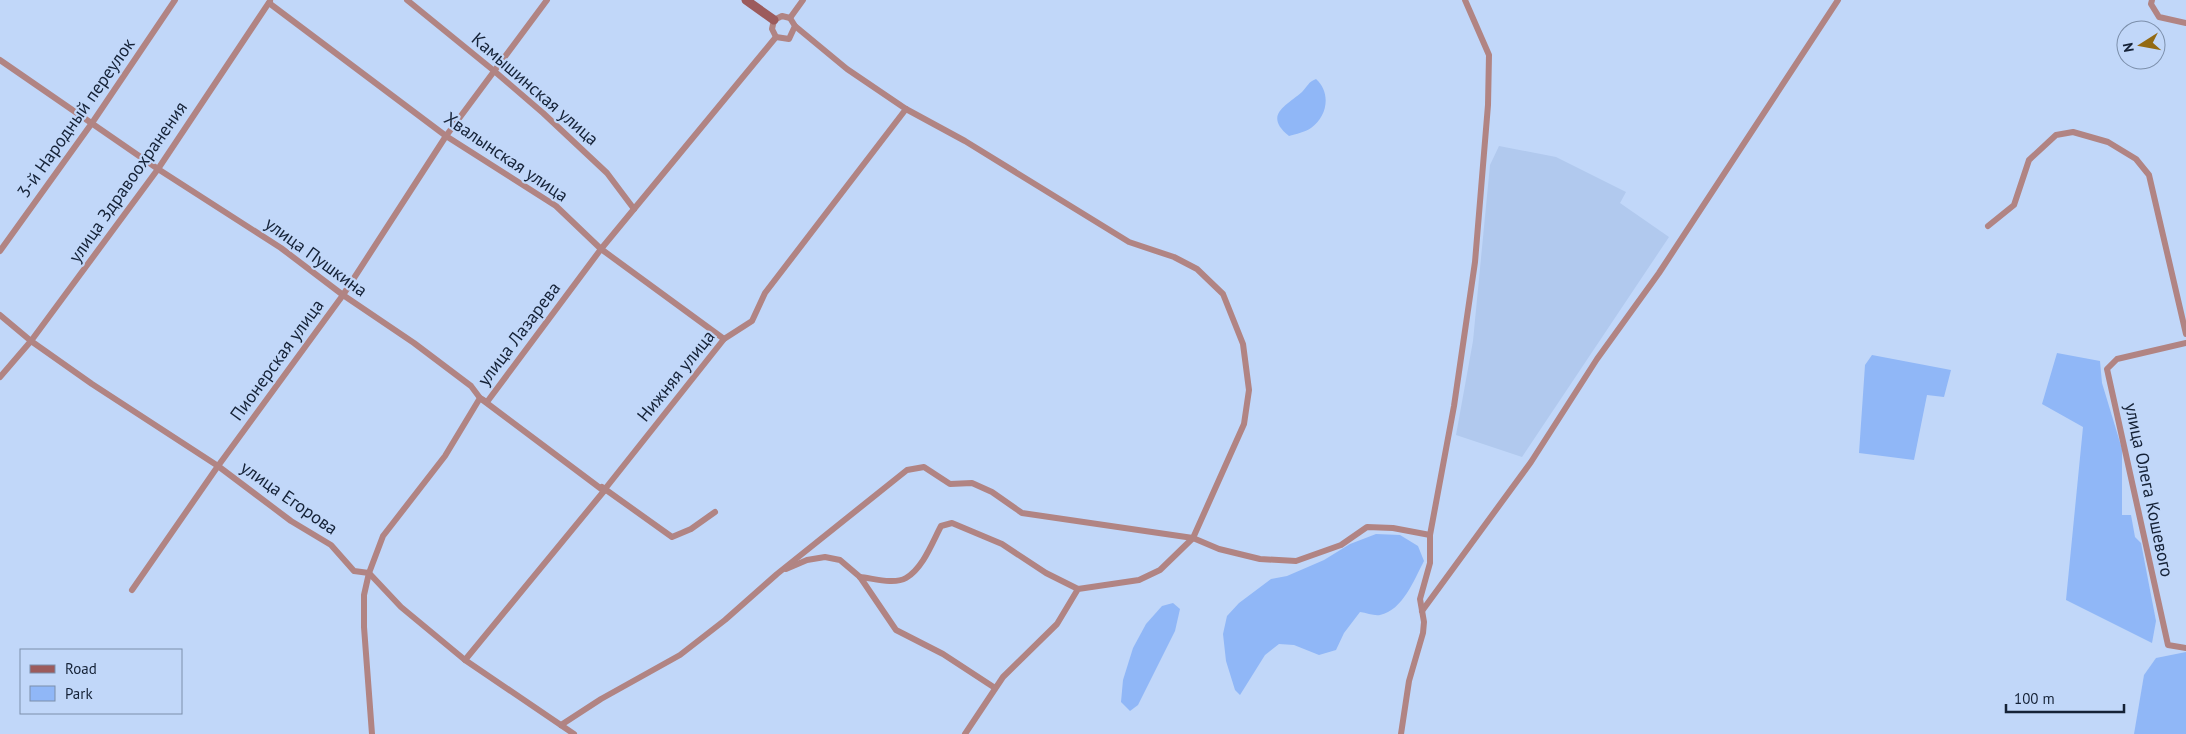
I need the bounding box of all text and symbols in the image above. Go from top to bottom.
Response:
north arrow [2116,20,2166,70]
street label: Камышинская улица [467,27,604,150]
street label: 3-й Народный переулок [12,33,140,202]
text: N [2119,41,2138,54]
street label: улица Здравоохранения [63,97,192,267]
street label: Хвалынская улица [440,107,573,207]
street label: улица Пушкина [261,212,372,302]
street label: улица Лазарева [472,277,565,390]
street label: Пионерская улица [225,294,328,425]
street label: Нижняя улица [632,325,720,426]
street label: улица Олега Кошевого [2120,401,2179,579]
street label: улица Егорова [236,456,342,540]
legend [20,649,182,714]
text: Road [65,659,97,678]
scale bar [2006,682,2124,714]
text: Park [65,684,93,703]
text: 100 m [2014,689,2055,708]

